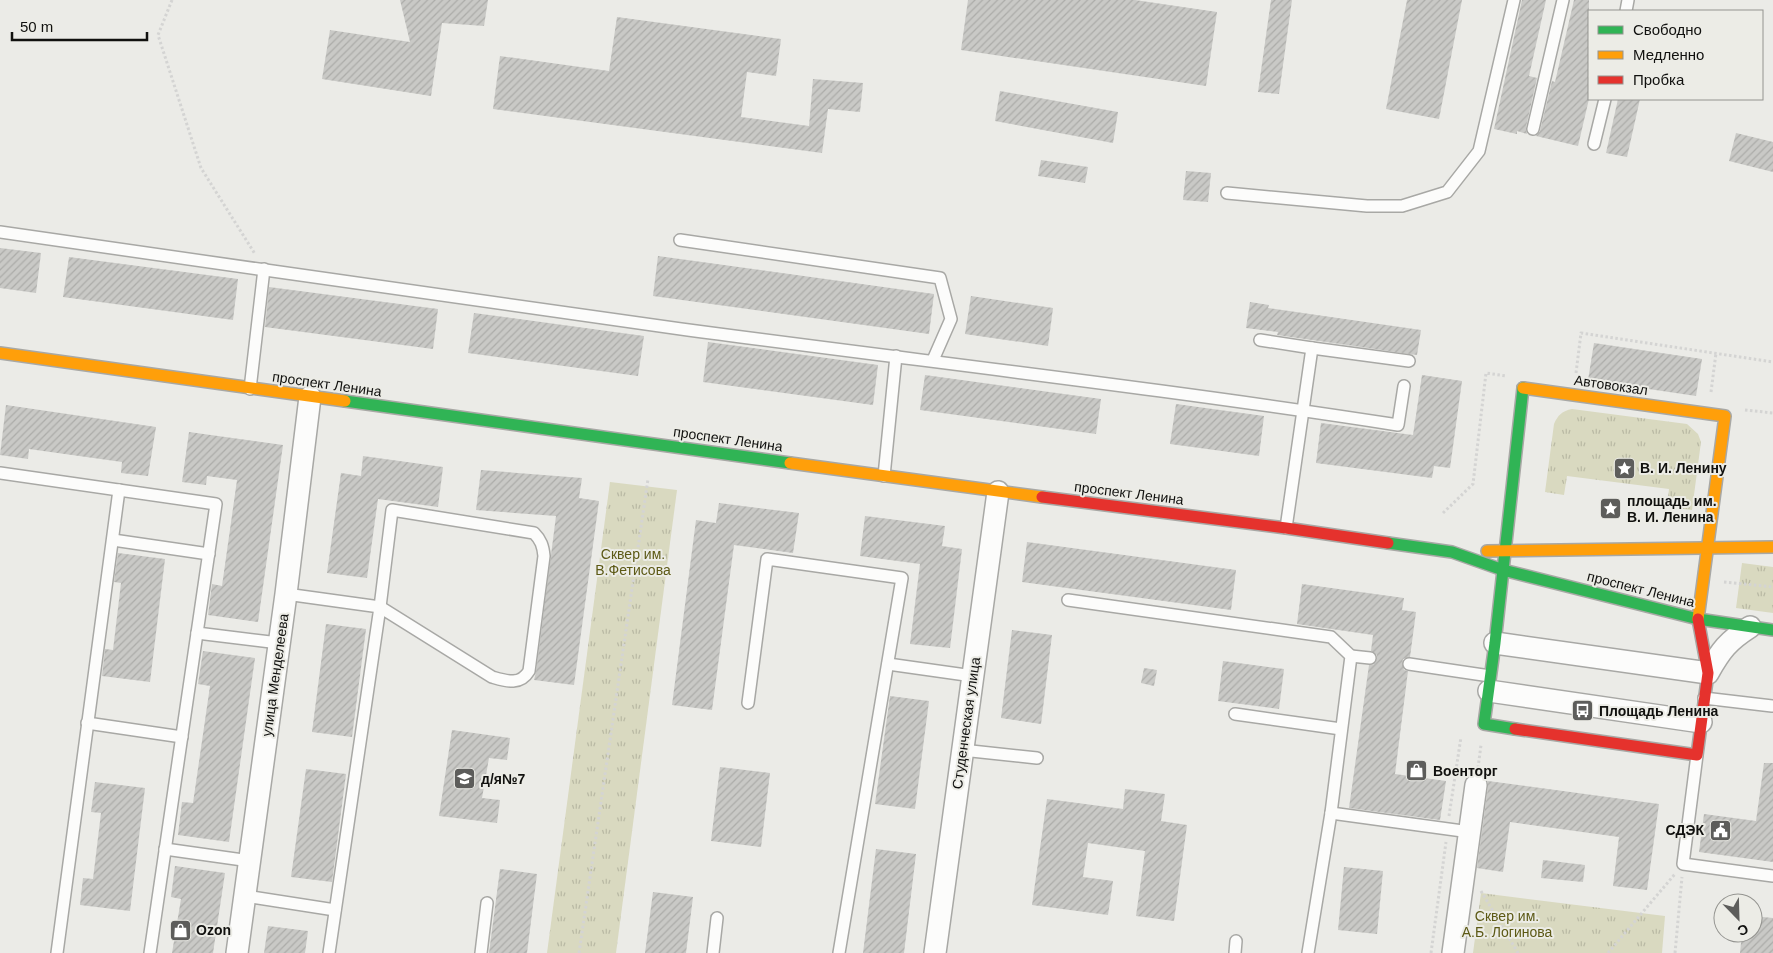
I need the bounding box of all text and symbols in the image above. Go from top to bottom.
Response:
scale bar [12,10,148,42]
legend [1588,10,1763,100]
text: 50 m [20,18,53,35]
text: Свободно [1633,21,1702,38]
text: Медленно [1633,46,1704,63]
text: Пробка [1633,71,1685,88]
street label: проспект Ленина [271,368,383,400]
street label: Автовокзал [1573,372,1649,398]
street label: проспект Ленина [672,423,784,455]
place icon: В. И. Ленину [1612,456,1636,480]
place label: В. И. Ленину [1640,460,1727,476]
street label: проспект Ленина [1073,478,1185,508]
place label: площадь им. В. И. Ленина [1627,493,1717,525]
place icon: площадь им. В. И. Ленина [1599,497,1623,521]
park label: Сквер им. В.Фетисова [595,546,671,578]
street label: проспект Ленина [1586,568,1697,610]
street label: улица Менделеева [258,612,292,738]
street label: Студенческая улица [949,656,983,790]
bus stop icon: Площадь Ленина [1571,699,1595,723]
place label: Площадь Ленина [1599,703,1719,719]
shop icon: Военторг [1405,759,1429,783]
place label: Военторг [1433,763,1498,779]
school or university icon: д/я№7 [453,767,477,791]
place label: д/я№7 [481,771,526,787]
public building icon: СДЭК [1708,818,1732,842]
place label: СДЭК [1666,822,1704,838]
north arrow [1713,893,1763,943]
park label: Сквер им. А.Б. Логинова [1462,908,1553,940]
shop icon: Ozon [168,918,192,942]
text: С [1735,921,1751,939]
place label: Ozon [196,922,231,938]

